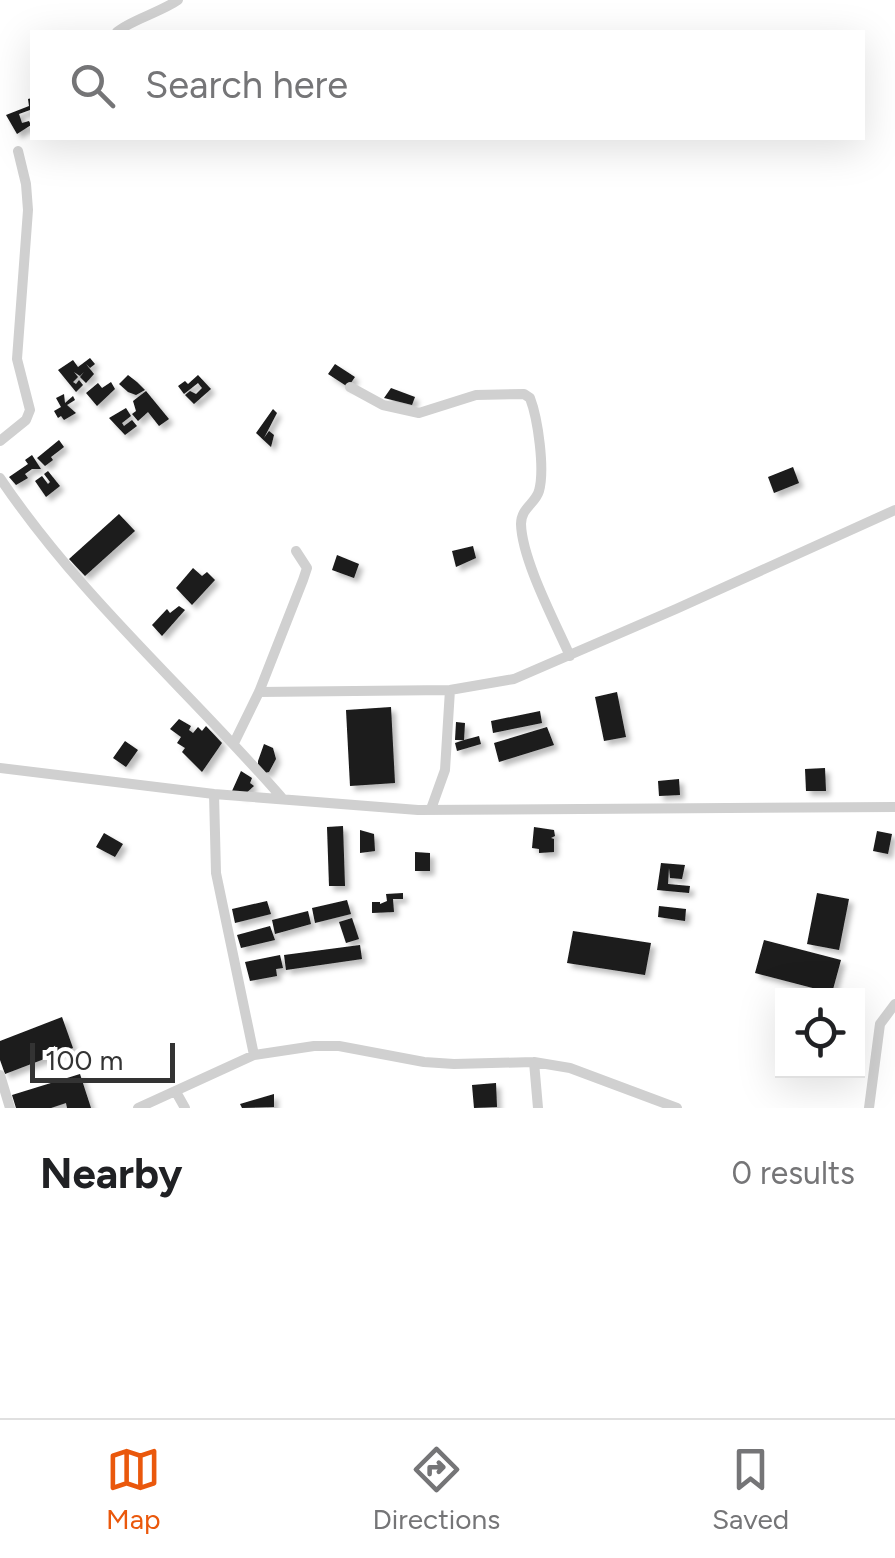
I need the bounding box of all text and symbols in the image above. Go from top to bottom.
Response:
search box [30,30,865,140]
icon: search [65,58,120,113]
text: Search here [145,62,348,108]
map controls [775,988,865,1078]
button: locate [775,988,865,1078]
scale bar [30,1038,175,1082]
text: 100 m [45,1043,123,1077]
text: Nearby [40,1148,182,1199]
text: 0 results [731,1154,855,1192]
tab: Map [106,1442,161,1536]
tab: Directions [373,1442,500,1536]
tab: Saved [712,1442,789,1536]

